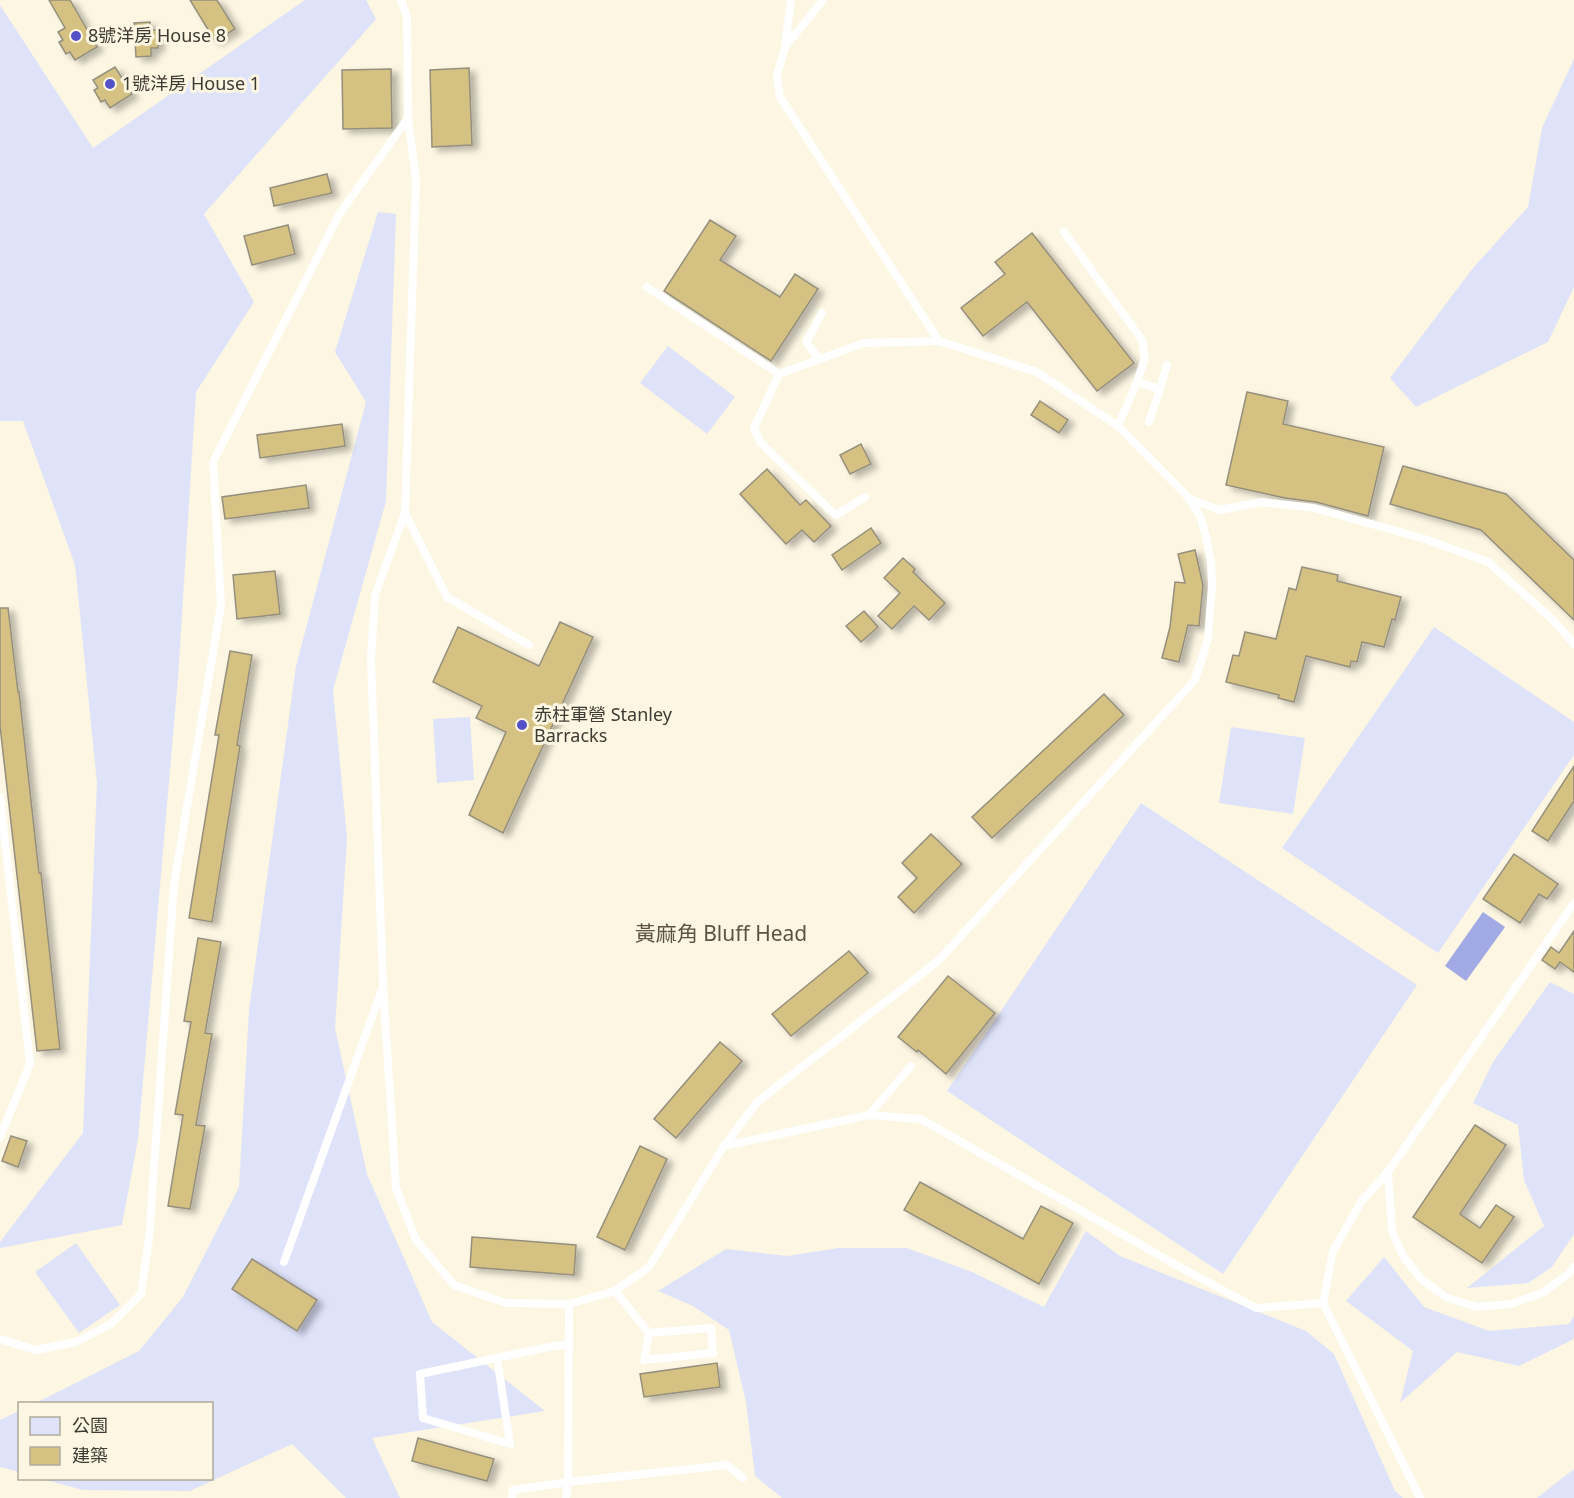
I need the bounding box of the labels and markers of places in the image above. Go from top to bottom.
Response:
place label: 8號洋房 House 8 [88,23,226,47]
marker: 8號洋房 House 8 [69,29,83,43]
place label: 1號洋房 House 1 [122,71,260,95]
marker: 1號洋房 House 1 [103,77,117,91]
place label: 赤柱軍營 Stanley Barracks [534,702,673,747]
marker: 赤柱軍營 Stanley Barracks [515,718,529,732]

